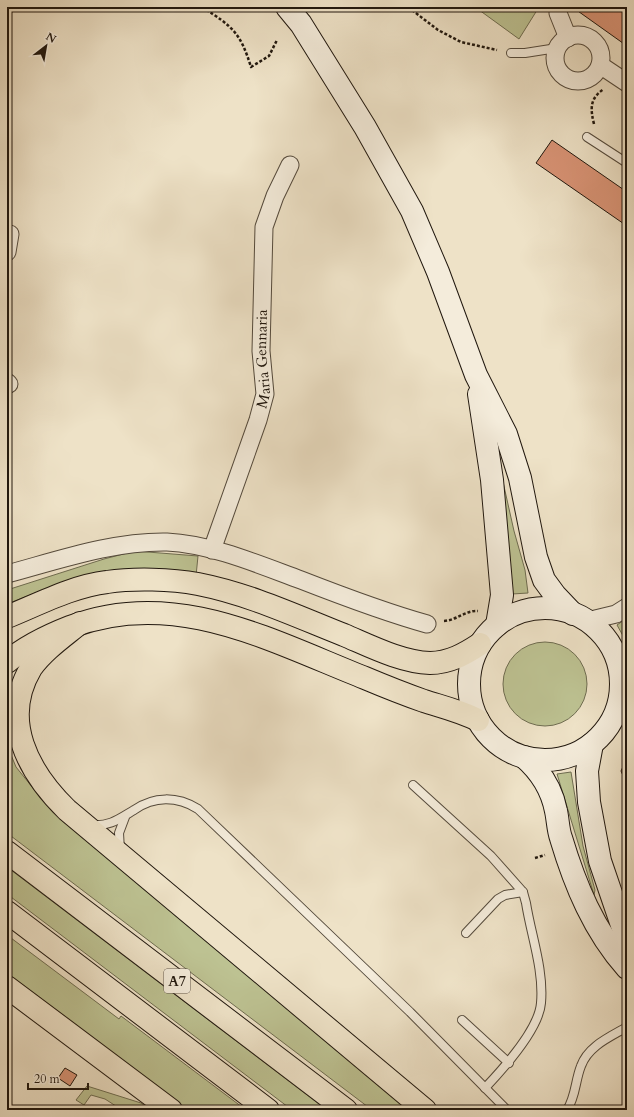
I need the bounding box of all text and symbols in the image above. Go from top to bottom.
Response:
north arrow [26,26,66,66]
text: N [43,29,59,47]
street label: Maria Gennaria [251,309,275,411]
road number: A7 [164,969,190,993]
scale bar [28,1065,88,1091]
text: 20 m [34,1071,61,1087]

